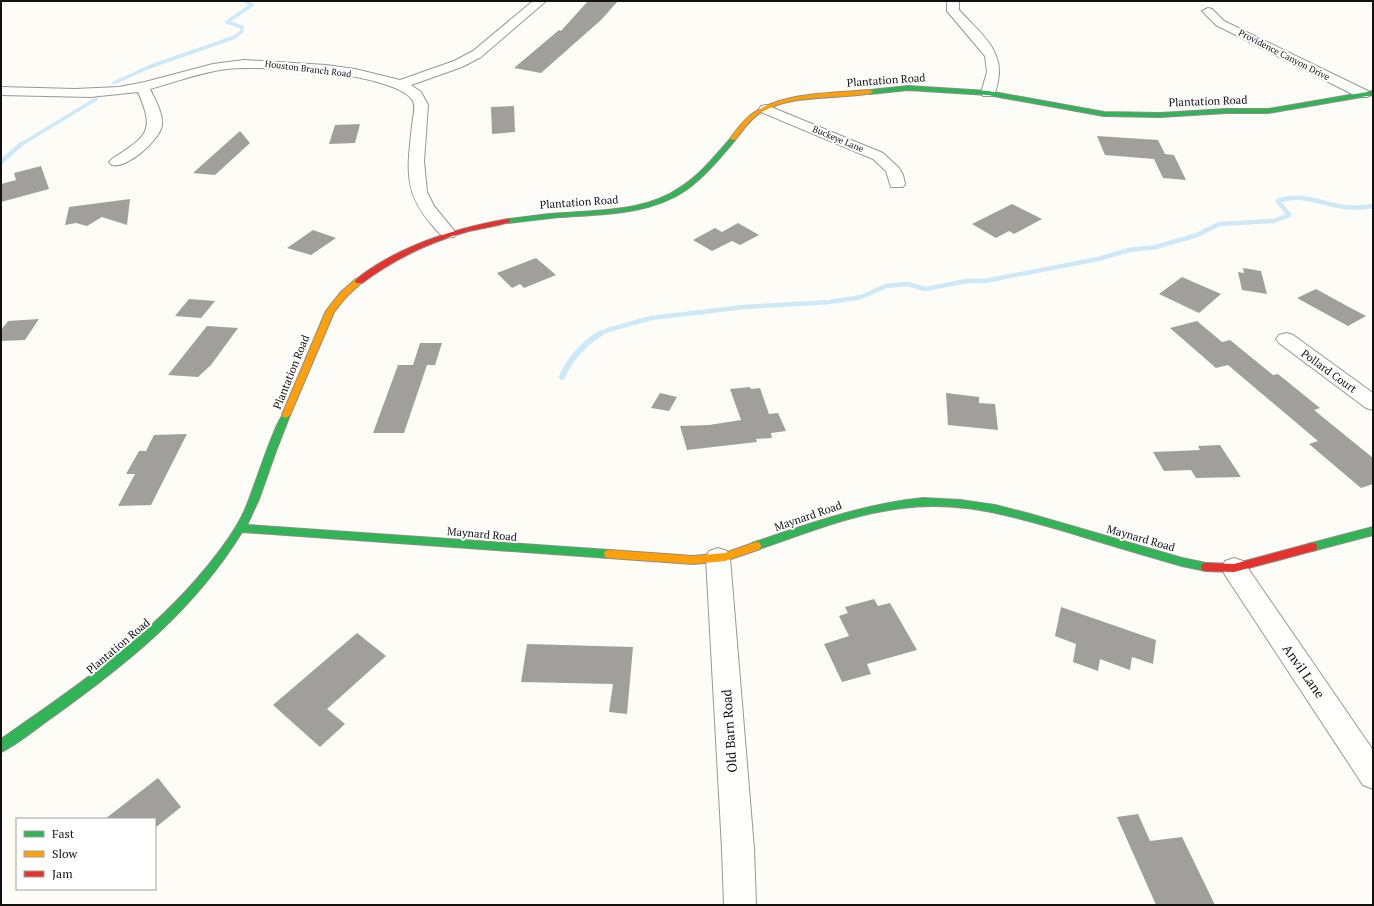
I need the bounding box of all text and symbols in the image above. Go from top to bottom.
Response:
street label: Providence Canyon Drive [1236,27,1332,83]
street label: Houston Branch Road [264,58,352,80]
street label: Plantation Road [846,70,926,90]
street label: Plantation Road [1168,93,1248,109]
street label: Buckeye Lane [811,123,866,155]
street label: Plantation Road [539,192,619,212]
street label: Plantation Road [270,333,312,411]
street label: Pollard Court [1299,346,1359,396]
street label: Maynard Road [772,498,844,534]
street label: Maynard Road [1105,522,1177,554]
street label: Maynard Road [446,524,518,544]
street label: Plantation Road [83,615,153,677]
street label: Anvil Lane [1279,640,1329,702]
street label: Old Barn Road [717,689,741,773]
legend [16,818,156,890]
text: Fast [52,826,75,841]
text: Slow [52,846,78,861]
text: Jam [52,866,73,881]

